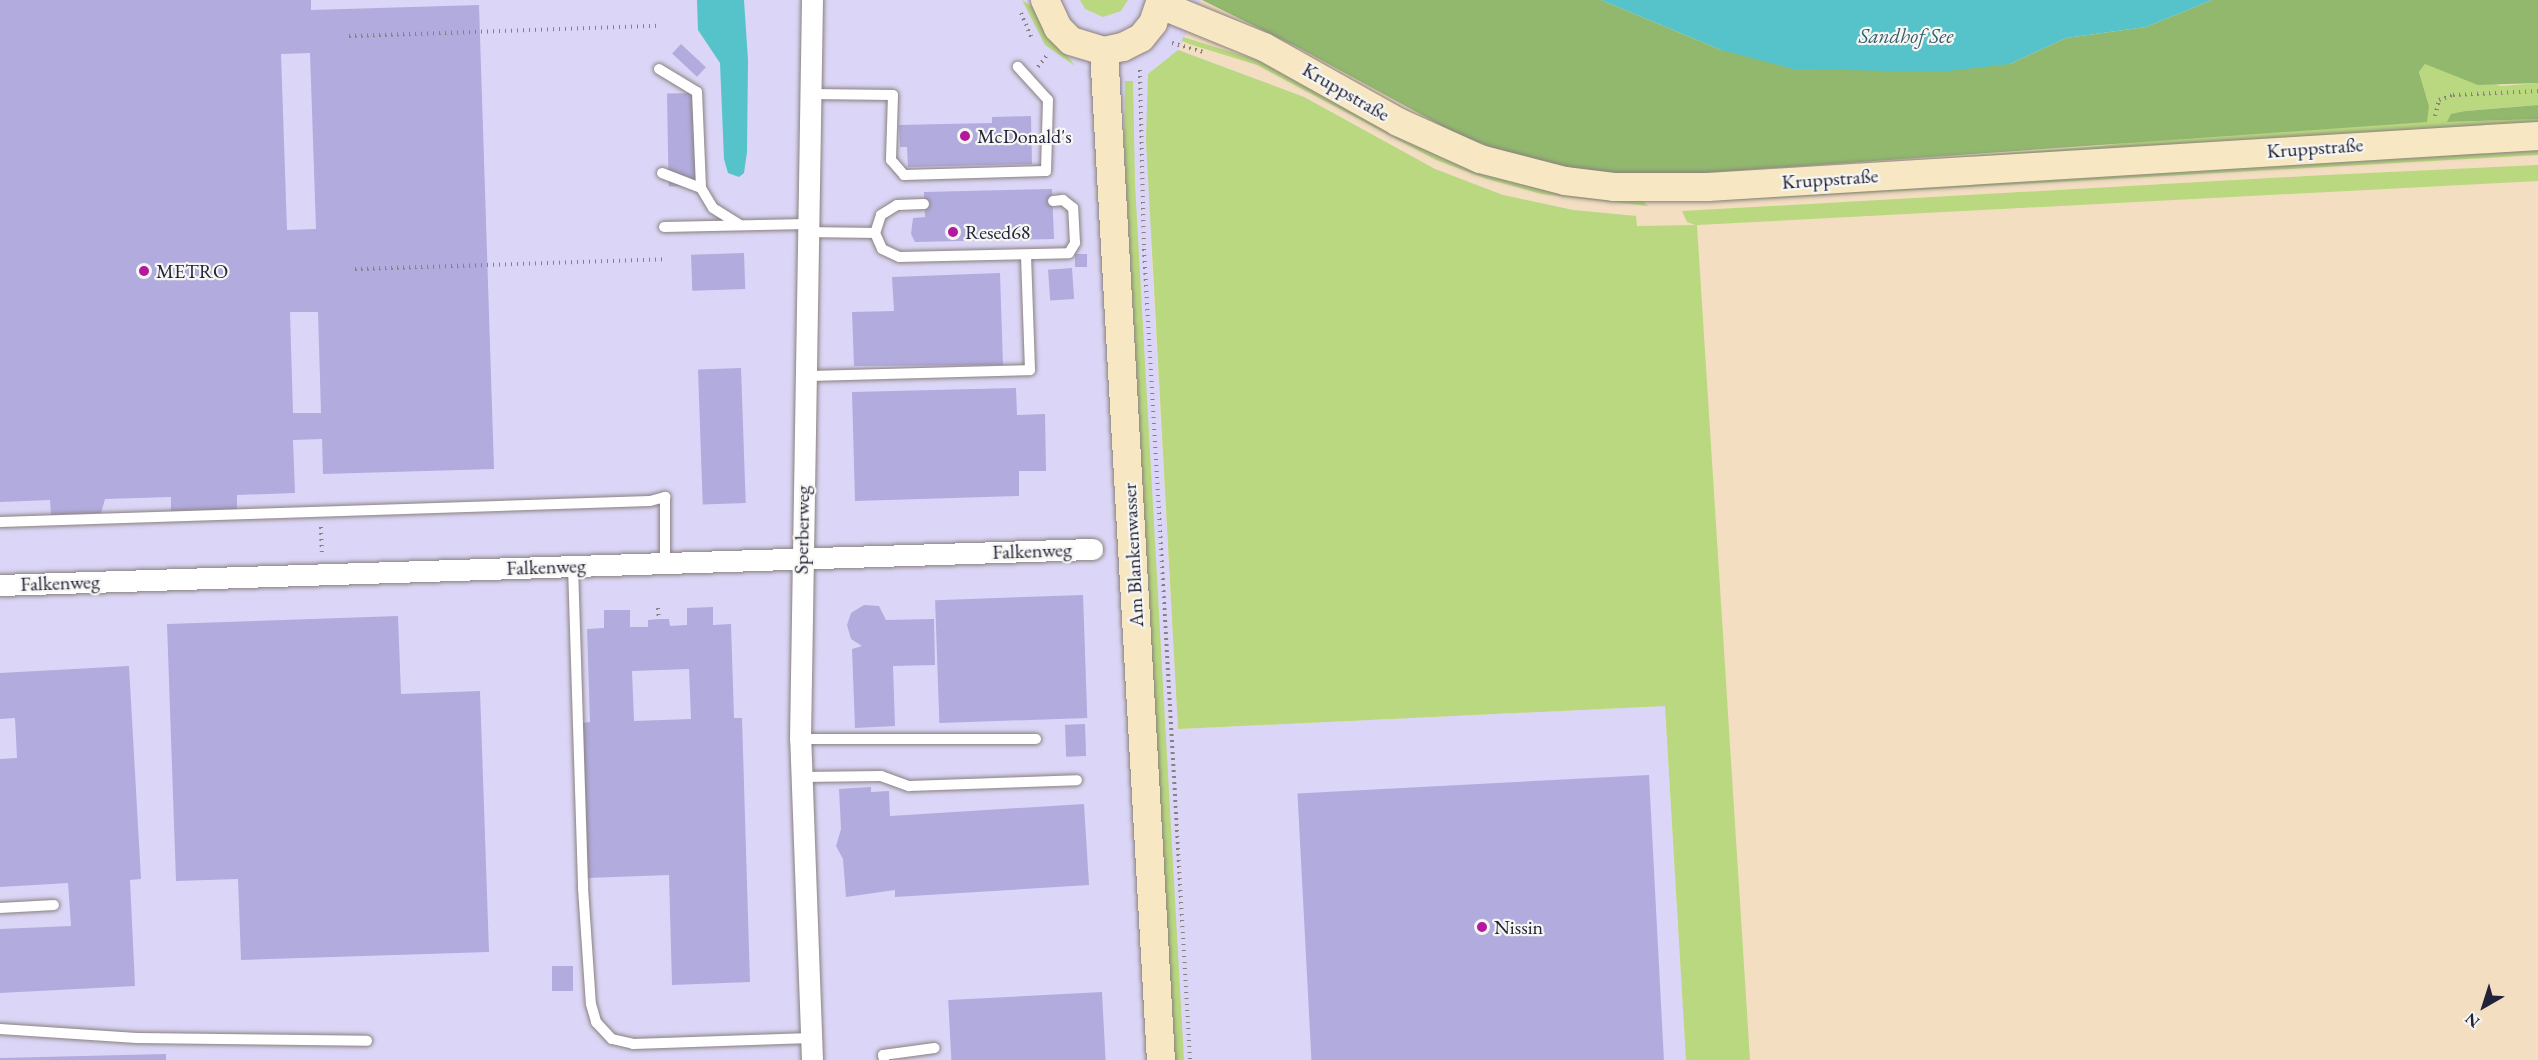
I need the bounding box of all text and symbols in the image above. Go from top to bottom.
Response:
water label: Sandhof See [1859,23,1953,49]
street label: Kruppstraße [1298,57,1394,127]
place label: McDonald's [977,124,1072,148]
marker: McDonald's [958,129,972,143]
street label: Kruppstraße [2266,133,2364,163]
street label: Kruppstraße [1781,164,1879,194]
place label: Resed68 [965,220,1030,244]
marker: Resed68 [946,225,960,239]
place label: METRO [156,259,228,283]
marker: METRO [137,264,151,278]
street label: Am Blankenwasser [1117,482,1149,628]
street label: Sperberweg [789,485,815,575]
street label: Falkenweg [992,538,1072,564]
street label: Falkenweg [506,554,586,580]
street label: Falkenweg [20,570,100,596]
place label: Nissin [1494,915,1543,939]
marker: Nissin [1475,920,1489,934]
north arrow [2454,976,2514,1036]
text: N [2461,1008,2484,1033]

